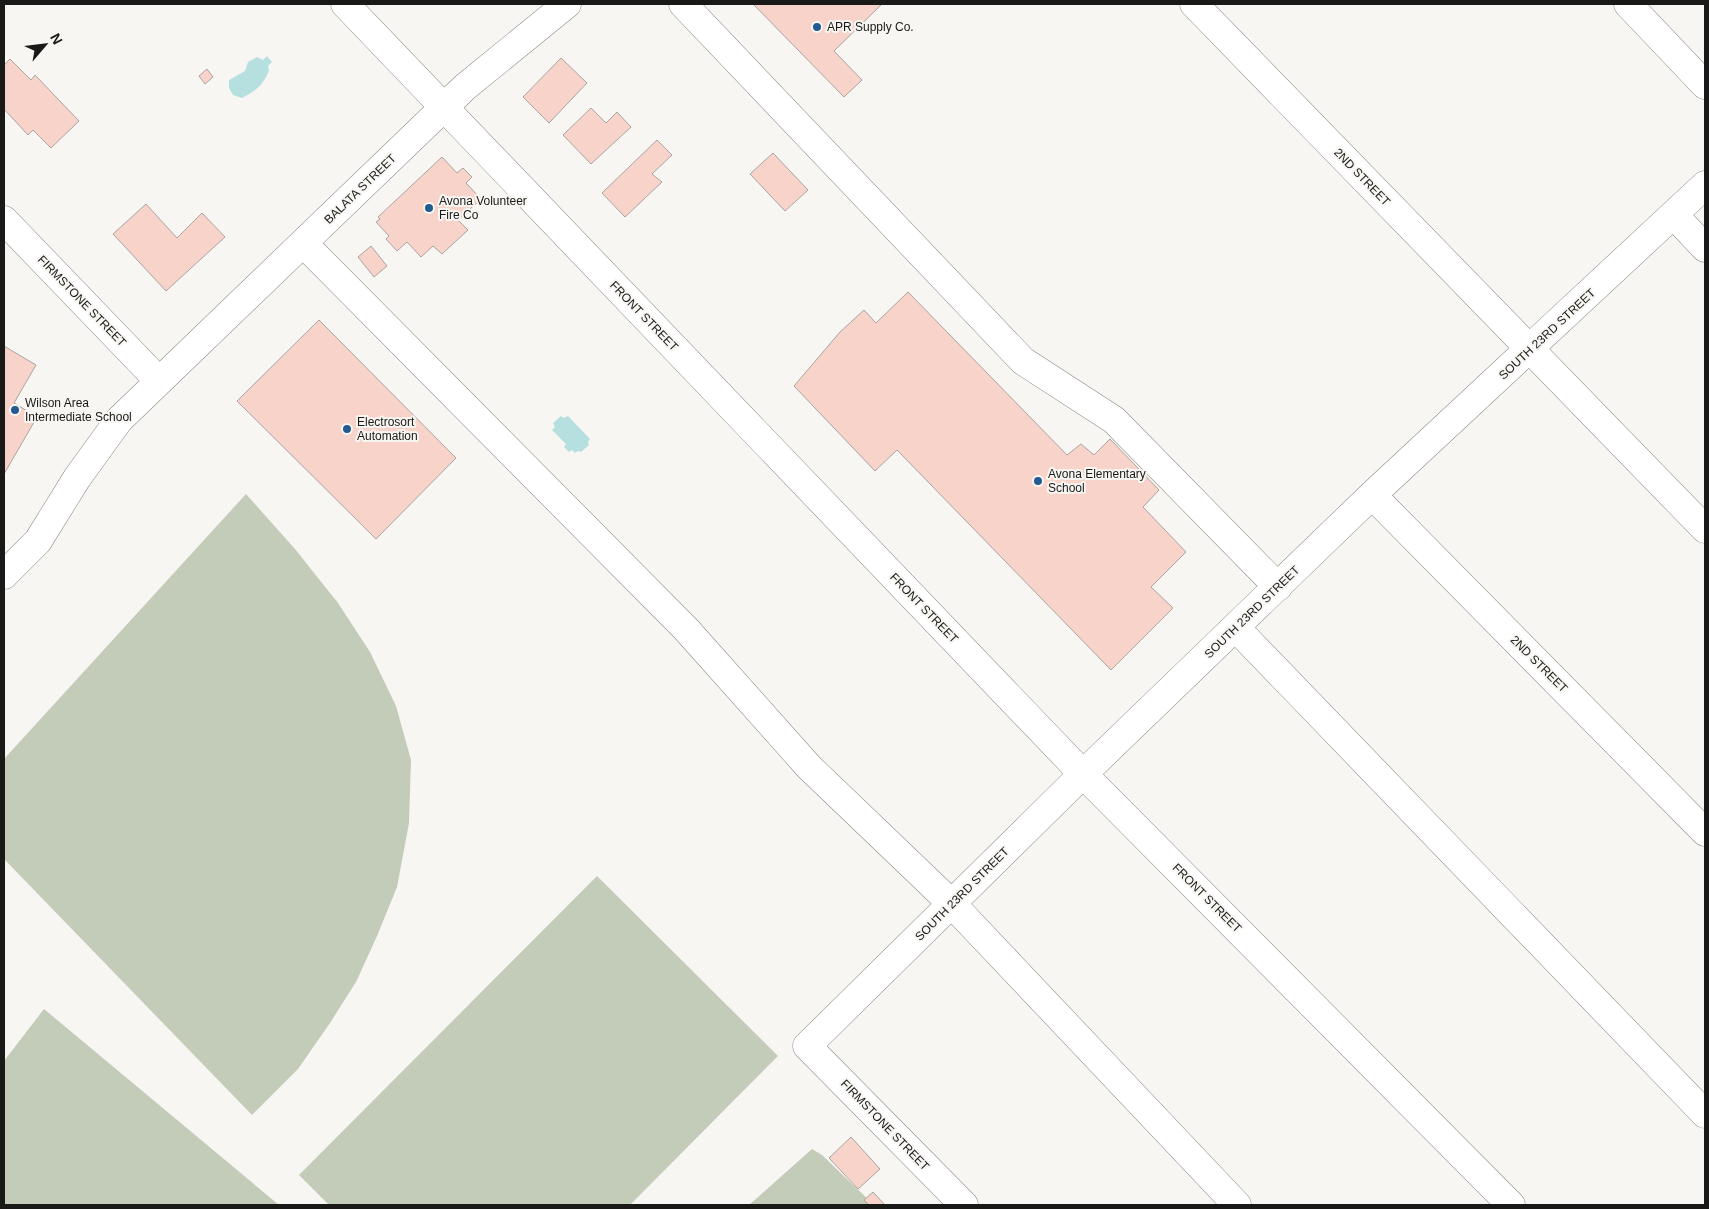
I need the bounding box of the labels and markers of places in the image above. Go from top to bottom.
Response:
place label: APR Supply Co. [827,20,914,34]
marker: APR Supply Co. [811,21,823,33]
place label: Avona Volunteer Fire Co [439,194,527,222]
marker: Avona Volunteer Fire Co [423,202,435,214]
place label: Wilson Area Intermediate School [25,396,132,424]
marker: Wilson Area Intermediate School [9,404,21,416]
place label: Electrosort Automation [357,415,418,443]
marker: Electrosort Automation [341,423,353,435]
place label: Avona Elementary School [1048,467,1146,495]
marker: Avona Elementary School [1032,475,1044,487]

